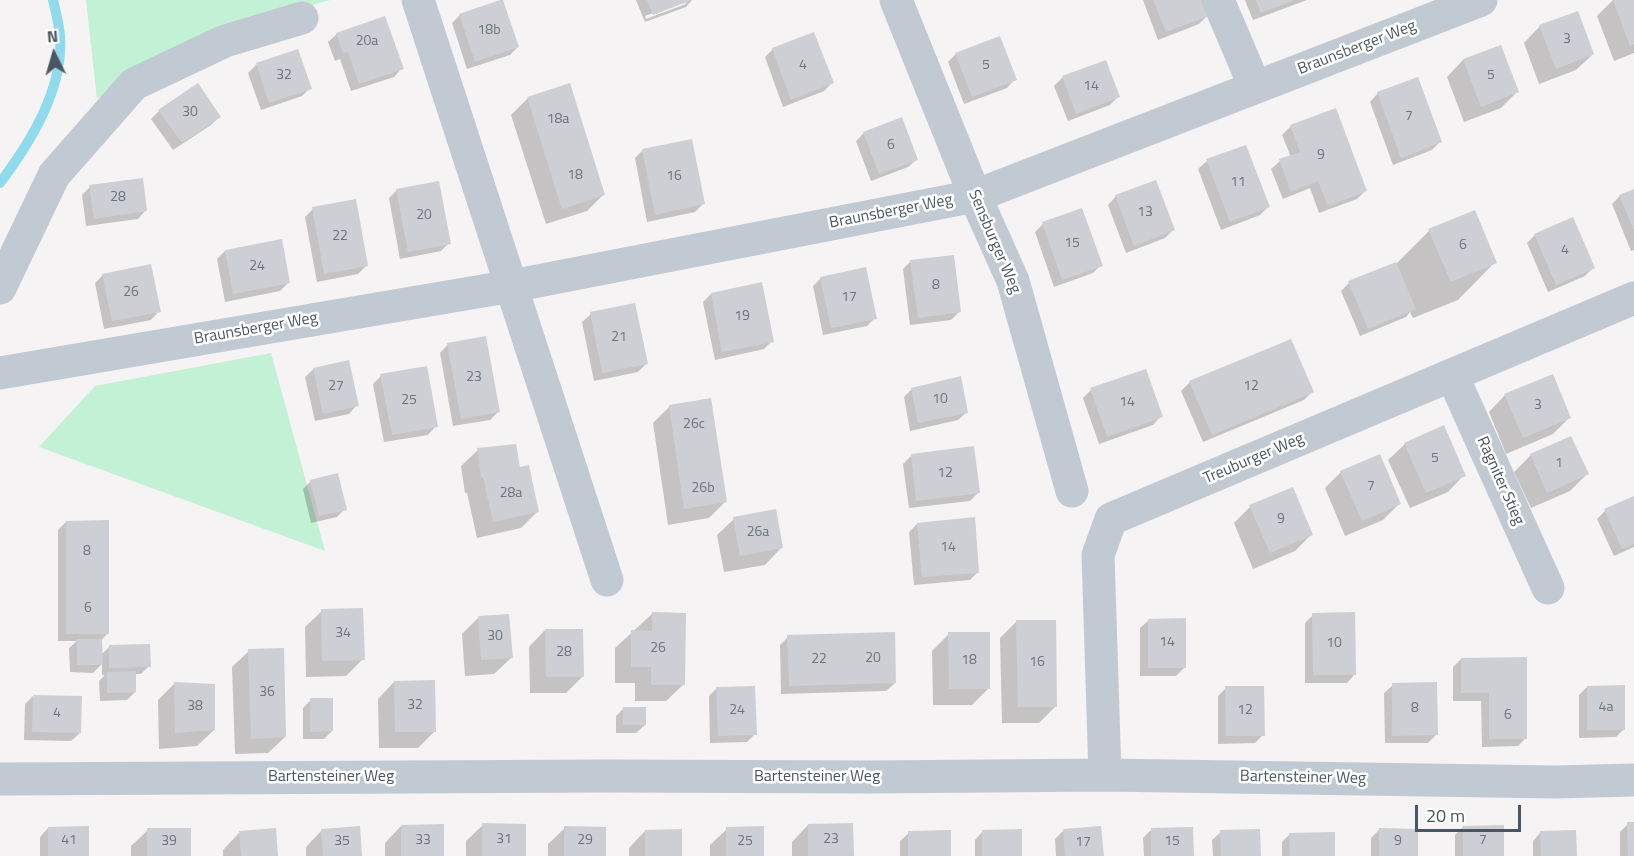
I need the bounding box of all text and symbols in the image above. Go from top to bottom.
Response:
street label: Braunsberger Weg [1295,17,1419,79]
house number: 18b [477,23,501,39]
north arrow [24,24,84,84]
text: N [46,24,59,49]
house number: 3 [1563,32,1571,48]
house number: 20a [356,34,378,50]
house number: 4 [799,58,807,74]
house number: 5 [982,58,990,74]
house number: 32 [276,68,292,84]
house number: 5 [1487,68,1495,84]
house number: 14 [1083,79,1099,95]
house number: 30 [182,105,198,121]
house number: 7 [1405,109,1413,125]
house number: 18a [547,112,569,128]
house number: 6 [887,138,895,154]
house number: 9 [1317,148,1325,164]
house number: 18 [567,168,583,184]
house number: 16 [666,169,682,185]
house number: 11 [1230,175,1246,191]
street label: Sensburger Weg [964,187,1024,297]
house number: 28 [110,190,126,206]
street label: Braunsberger Weg [828,191,954,233]
house number: 13 [1137,205,1153,221]
house number: 20 [416,208,432,224]
house number: 22 [332,229,348,245]
house number: 15 [1064,236,1080,252]
house number: 6 [1459,238,1467,254]
house number: 4 [1561,243,1569,259]
house number: 24 [249,259,265,275]
house number: 8 [932,278,940,294]
house number: 26 [123,285,139,301]
house number: 17 [841,290,857,306]
street label: Braunsberger Weg [193,309,319,349]
house number: 19 [734,309,750,325]
house number: 21 [611,330,627,346]
house number: 23 [466,370,482,386]
house number: 27 [328,379,344,395]
house number: 12 [1243,379,1259,395]
house number: 10 [932,392,948,408]
house number: 25 [401,393,417,409]
house number: 14 [1119,395,1135,411]
house number: 3 [1534,398,1542,414]
house number: 26c [683,417,705,433]
street label: Treuburger Weg [1201,429,1307,489]
street label: Ragniter Stieg [1472,434,1528,528]
house number: 5 [1431,451,1439,467]
house number: 1 [1555,456,1563,472]
house number: 12 [937,466,953,482]
house number: 7 [1367,479,1375,495]
house number: 26b [691,481,715,497]
house number: 28a [500,486,522,502]
house number: 9 [1277,512,1285,528]
house number: 26a [747,525,769,541]
house number: 14 [940,540,956,556]
house number: 8 [83,544,91,560]
house number: 6 [84,601,92,617]
house number: 34 [335,626,351,642]
house number: 30 [487,629,503,645]
house number: 14 [1159,635,1175,651]
house number: 10 [1326,636,1342,652]
house number: 26 [650,641,666,657]
house number: 28 [556,645,572,661]
house number: 20 [865,651,881,667]
house number: 22 [811,652,827,668]
house number: 18 [961,653,977,669]
house number: 16 [1029,655,1045,671]
house number: 36 [259,685,275,701]
house number: 32 [407,698,423,714]
house number: 38 [187,699,203,715]
house number: 4a [1599,700,1613,716]
house number: 8 [1411,701,1419,717]
house number: 24 [729,703,745,719]
house number: 12 [1237,703,1253,719]
house number: 4 [53,706,61,722]
house number: 6 [1504,708,1512,724]
street label: Bartensteiner Weg [268,767,394,787]
street label: Bartensteiner Weg [754,767,880,787]
street label: Bartensteiner Weg [1240,767,1366,789]
scale bar [1418,793,1524,831]
text: 20 m [1426,802,1465,829]
house number: 31 [496,832,512,848]
house number: 23 [823,832,839,848]
house number: 41 [61,833,77,849]
house number: 33 [415,833,431,849]
house number: 29 [577,833,593,849]
house number: 7 [1479,833,1487,849]
house number: 39 [161,834,177,850]
house number: 35 [334,834,350,850]
house number: 25 [737,834,753,850]
house number: 15 [1164,834,1180,850]
house number: 9 [1394,834,1402,850]
house number: 17 [1075,835,1091,851]

